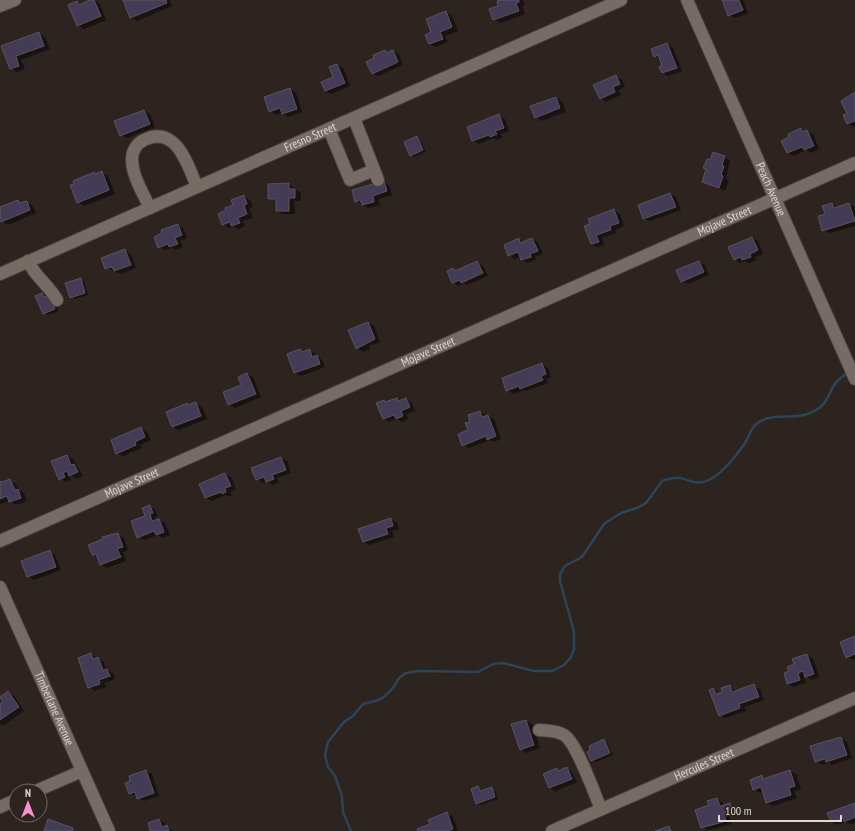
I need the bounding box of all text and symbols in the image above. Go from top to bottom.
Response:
street label: Fresno Street [282,118,339,155]
street label: Peach Avenue [753,160,790,218]
street label: Mojave Street [695,202,754,239]
street label: Mojave Street [399,333,458,370]
street label: Mojave Street [102,464,161,501]
street label: Timberlane Avenue [32,669,78,748]
street label: Hercules Street [672,744,737,783]
north arrow [8,783,48,823]
text: N [25,786,31,800]
scale bar [719,797,841,823]
text: 100 m [725,803,752,818]

